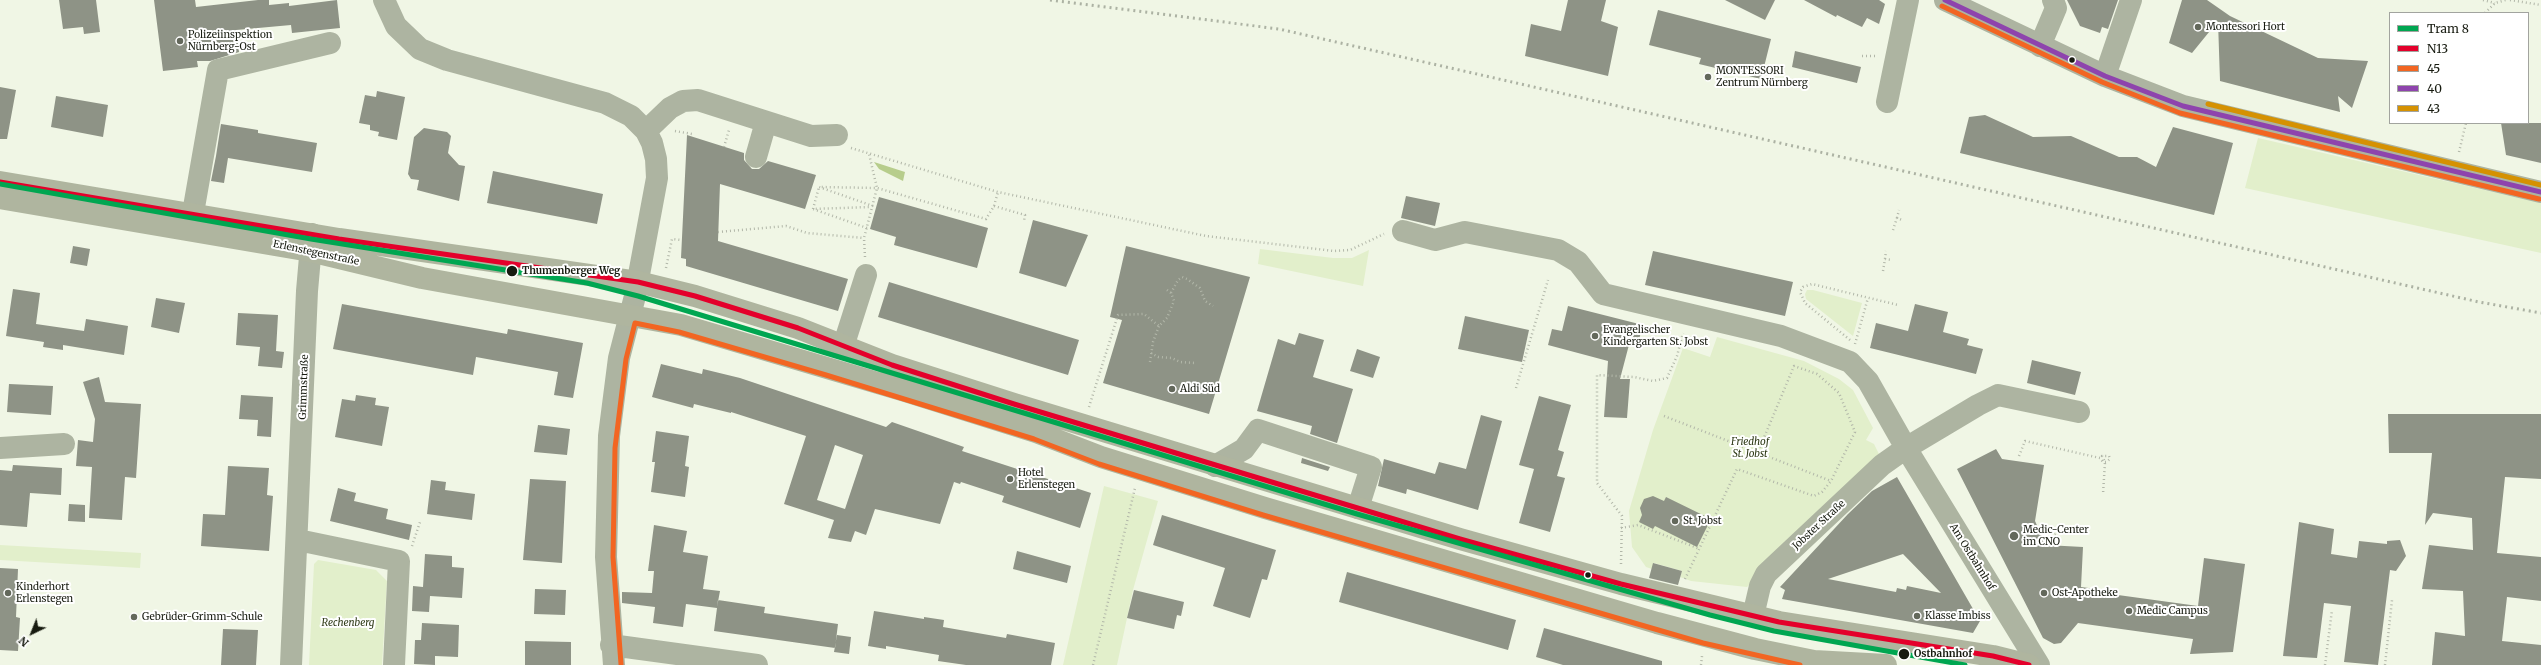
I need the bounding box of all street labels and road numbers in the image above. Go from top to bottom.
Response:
street label: Erlenstegenstraße [272,238,360,268]
street label: Grimmstraße [297,354,311,420]
street label: Jobster Straße [1790,498,1848,552]
street label: Am Ostbahnhof [1947,522,1997,592]

